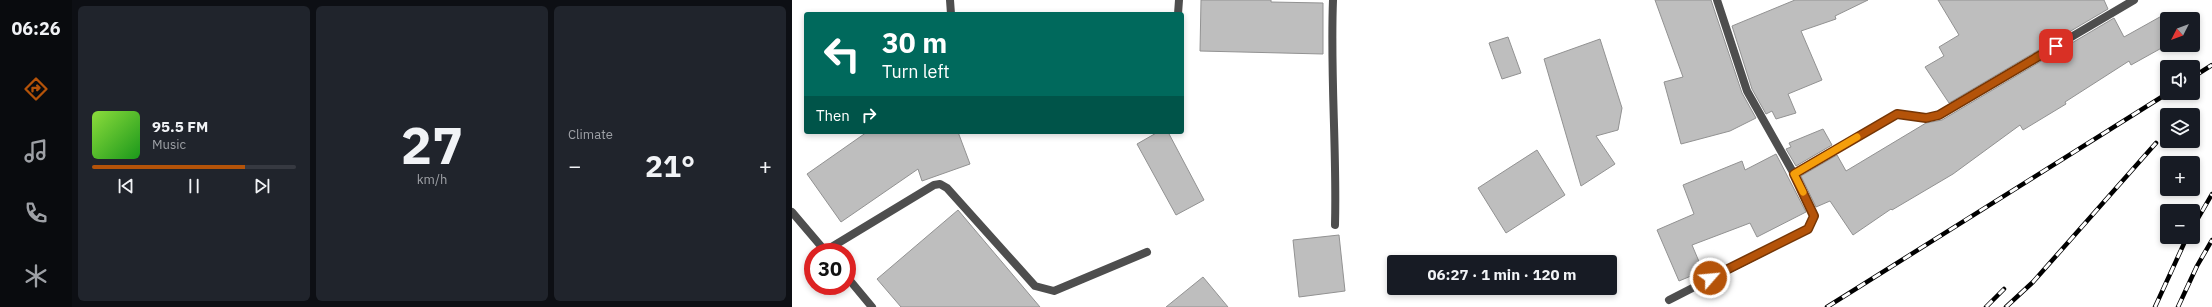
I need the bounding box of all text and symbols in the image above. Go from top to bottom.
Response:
north arrow [2160,12,2200,52]
map controls [2160,12,2200,244]
text: 06:26 [11,17,61,40]
text: 30 m [882,24,947,61]
icon: left [816,28,868,80]
pin [2039,29,2073,63]
icon: arrive [2045,35,2067,57]
text: Turn left [882,60,950,83]
button: sound [2160,60,2200,100]
icon: directions [22,75,50,103]
icon: right [858,104,880,126]
text: Then [816,106,850,125]
button: layers [2160,108,2200,148]
text: 27 [401,111,463,178]
text: 95.5 FM [152,117,208,136]
text: Climate [568,126,613,143]
text: Music [152,136,186,153]
icon: music [22,137,50,165]
text: 21° [645,146,695,185]
text: − [568,151,581,180]
text: + [759,151,772,180]
button: + [2160,156,2200,196]
text: km/h [417,171,447,188]
icon: previous [115,175,137,197]
icon: pause [183,175,205,197]
icon: next [251,175,273,197]
icon: phone [22,199,50,227]
button: − [2160,204,2200,244]
speed limit sign: 30 [804,243,856,295]
position arrow [1689,257,1731,299]
icon: climate [22,262,50,290]
text: 06:27 · 1 min · 120 m [1428,265,1576,284]

